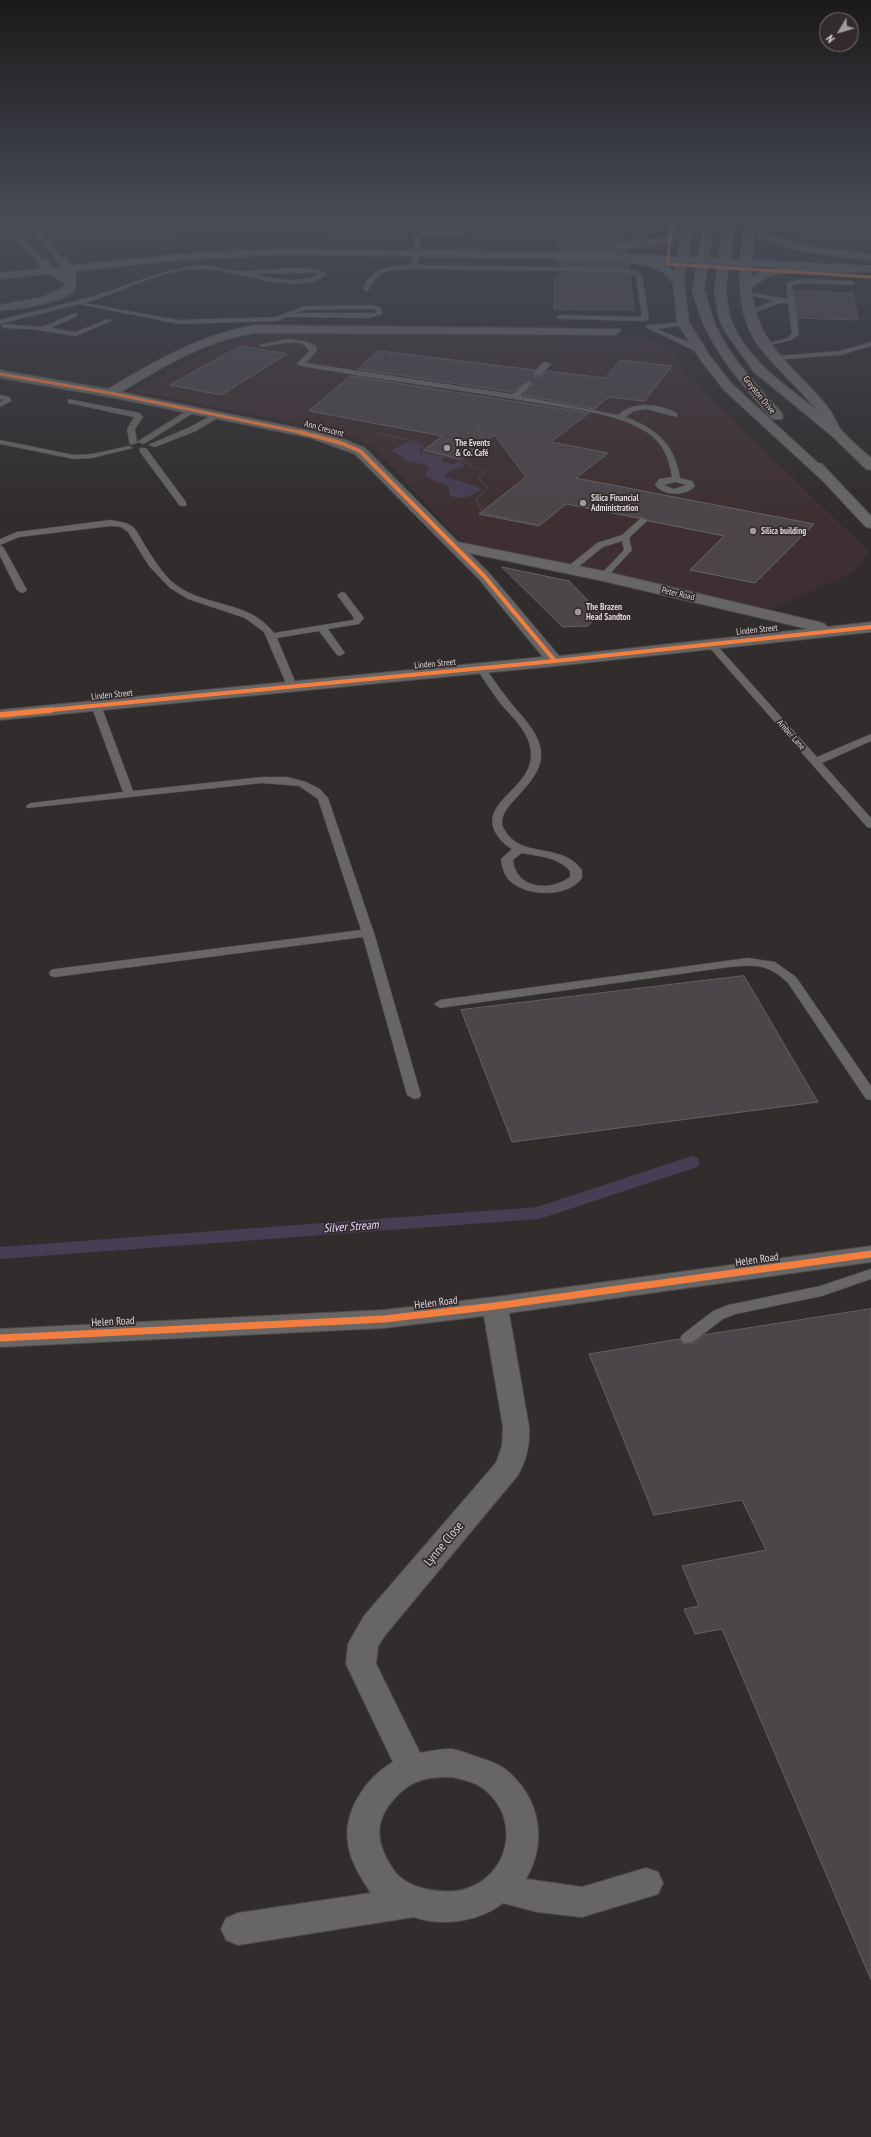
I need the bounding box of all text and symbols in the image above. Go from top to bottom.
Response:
north arrow [819,12,859,52]
text: N [823,32,838,45]
street label: Grayston Drive [741,374,777,416]
street label: Ann Crescent [303,419,345,439]
place label: The Events & Co. Café [455,438,490,459]
marker: The Events & Co. Café [442,443,452,453]
place label: Silica Financial Administration [591,493,639,514]
marker: Silica Financial Administration [578,498,588,508]
marker: Silica building [748,526,758,536]
place label: Silica building [761,526,806,536]
street label: Peter Road [661,585,695,603]
place label: The Brazen Head Sandton [586,602,631,623]
marker: The Brazen Head Sandton [573,607,583,617]
street label: Linden Street [736,622,778,638]
street label: Linden Street [414,657,456,671]
street label: Linden Street [91,687,133,703]
street label: Amber Lane [775,718,807,752]
water label: Silver Stream [323,1218,379,1236]
street label: Helen Road [735,1250,779,1270]
street label: Helen Road [414,1294,458,1312]
street label: Helen Road [91,1314,135,1330]
street label: Lynne Close [421,1519,467,1569]

